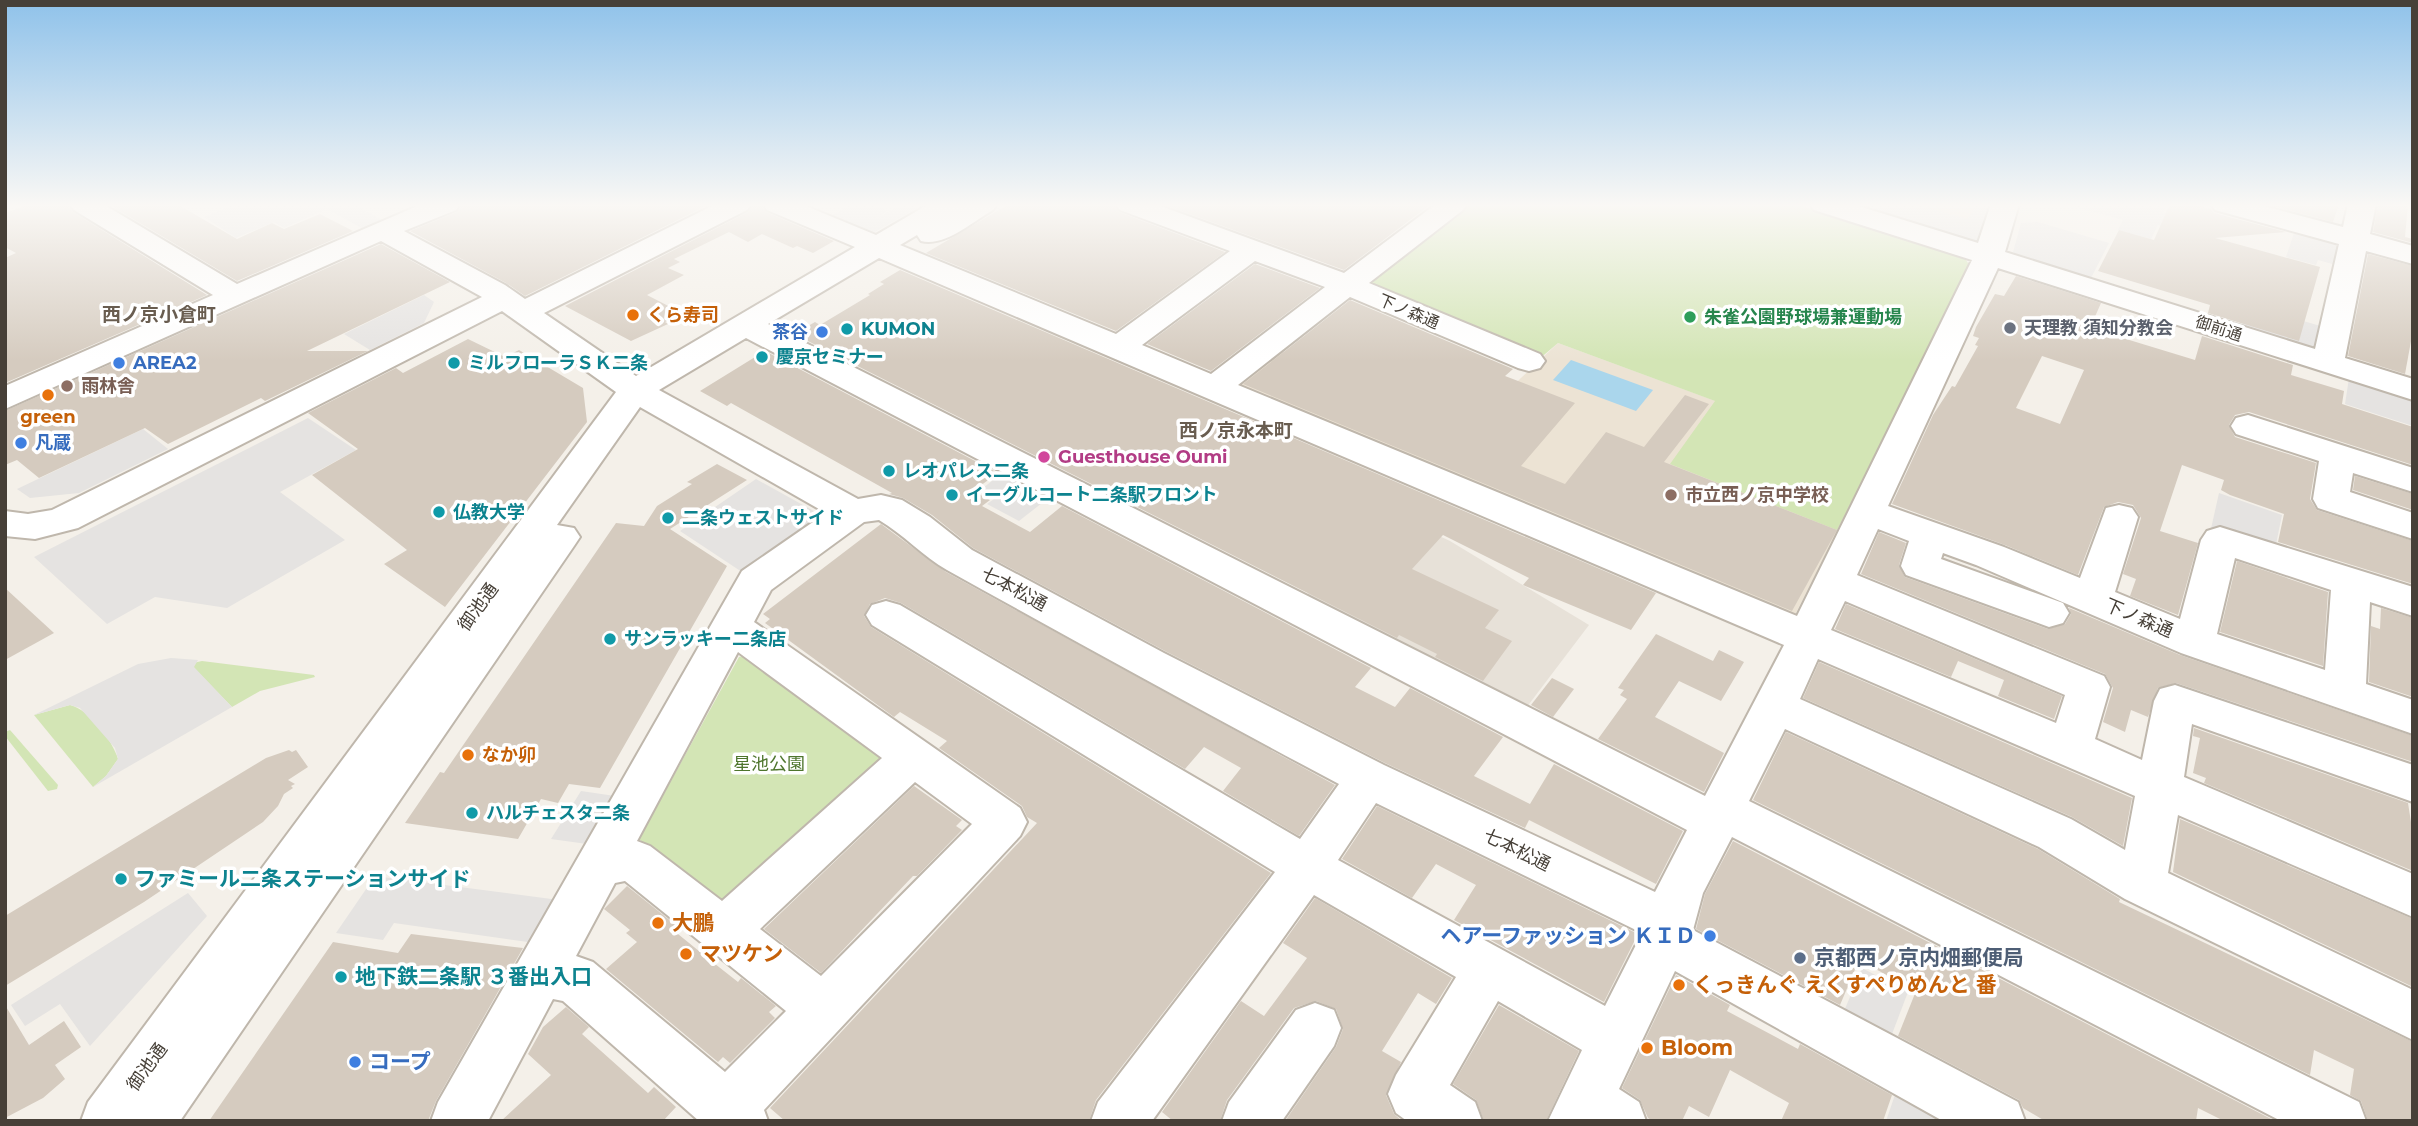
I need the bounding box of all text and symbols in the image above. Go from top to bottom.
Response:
street label: 下ノ森通 [1376,290,1442,333]
district label: 西ノ京小倉町 [102,303,216,326]
place label: くら寿司 [647,304,719,326]
place label: 朱雀公園野球場兼運動場 [1704,306,1902,328]
marker: くら寿司 [625,307,641,323]
marker: 朱雀公園野球場兼運動場 [1682,309,1698,325]
street label: 御前通 [2193,312,2245,345]
place label: 天理教 須知分教会 [2024,317,2173,339]
place label: KUMON [861,318,935,340]
marker: 天理教 須知分教会 [2002,320,2018,336]
place label: 茶谷 [772,321,808,343]
marker: KUMON [839,321,855,337]
marker: 茶谷 [814,324,830,340]
place label: 慶京セミナー [776,346,884,368]
marker: 慶京セミナー [754,349,770,365]
place label: AREA2 [132,352,197,374]
place label: ミルフローラＳＫ二条 [468,352,648,374]
marker: AREA2 [111,355,127,371]
marker: ミルフローラＳＫ二条 [446,355,462,371]
place label: 雨林舎 [81,375,135,397]
marker: 雨林舎 [59,378,75,394]
marker: green [40,387,56,403]
place label: green [20,406,76,428]
district label: 西ノ京永本町 [1179,419,1293,442]
place label: 凡蔵 [35,432,71,454]
marker: 凡蔵 [13,435,29,451]
place label: Guesthouse Oumi [1058,446,1228,468]
marker: Guesthouse Oumi [1036,449,1052,465]
place label: レオパレス二条 [903,460,1029,482]
marker: レオパレス二条 [881,463,897,479]
place label: イーグルコート二条駅フロント [966,484,1218,506]
place label: 市立西ノ京中学校 [1685,484,1829,506]
marker: イーグルコート二条駅フロント [944,487,960,503]
marker: 市立西ノ京中学校 [1663,487,1679,503]
place label: 仏教大学 [453,501,525,523]
marker: 仏教大学 [431,504,447,520]
place label: 二条ウェストサイド [682,507,844,529]
marker: 二条ウェストサイド [660,510,676,526]
street label: 七本松通 [977,562,1051,616]
street label: 御池通 [453,579,503,635]
street label: 下ノ森通 [2102,594,2176,642]
place label: サンラッキー二条店 [624,628,786,650]
marker: サンラッキー二条店 [602,631,618,647]
place label: なか卯 [482,744,536,766]
marker: なか卯 [460,747,476,763]
park label: 星池公園 [733,753,805,775]
place label: ハルチェスタ二条 [486,802,630,824]
marker: ハルチェスタ二条 [464,805,480,821]
street label: 七本松通 [1480,824,1554,876]
place label: ファミール二条ステーションサイド [135,866,471,891]
marker: ファミール二条ステーションサイド [113,871,129,887]
place label: 大鵬 [672,910,714,935]
marker: 大鵬 [650,915,666,931]
place label: ヘアーファッション ＫＩＤ [1441,923,1696,948]
marker: ヘアーファッション ＫＩＤ [1702,928,1718,944]
place label: マツケン [700,941,783,966]
place label: 京都西ノ京内畑郵便局 [1814,945,2024,970]
marker: マツケン [678,946,694,962]
marker: 京都西ノ京内畑郵便局 [1792,950,1808,966]
place label: 地下鉄二条駅 ３番出入口 [355,964,592,989]
marker: 地下鉄二条駅 ３番出入口 [333,969,349,985]
place label: くっきんぐ えくすぺりめんと 番 [1693,972,1997,997]
marker: くっきんぐ えくすぺりめんと 番 [1671,977,1687,993]
place label: Bloom [1661,1035,1733,1060]
street label: 御池通 [122,1039,172,1095]
marker: Bloom [1639,1040,1655,1056]
place label: コープ [369,1049,431,1074]
marker: コープ [347,1054,363,1070]

